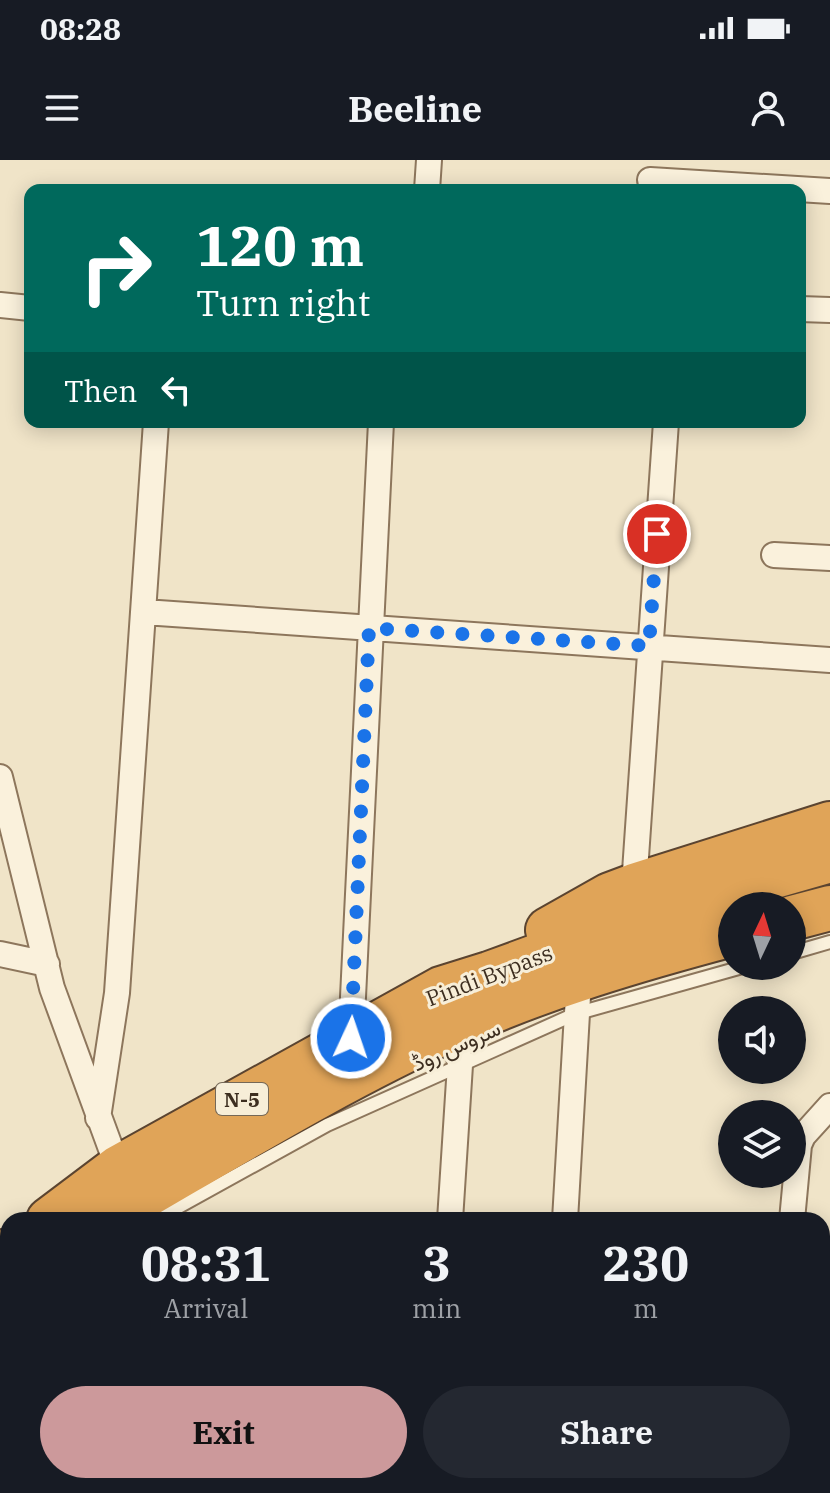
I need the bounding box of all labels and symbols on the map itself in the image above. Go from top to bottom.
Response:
pin [623,500,691,568]
north arrow [718,892,806,980]
street label: Pindi Bypass [421,938,557,1012]
position arrow [309,996,393,1080]
street label: سروس روڈ [407,1013,505,1077]
road number: N-5 [216,1083,268,1115]

